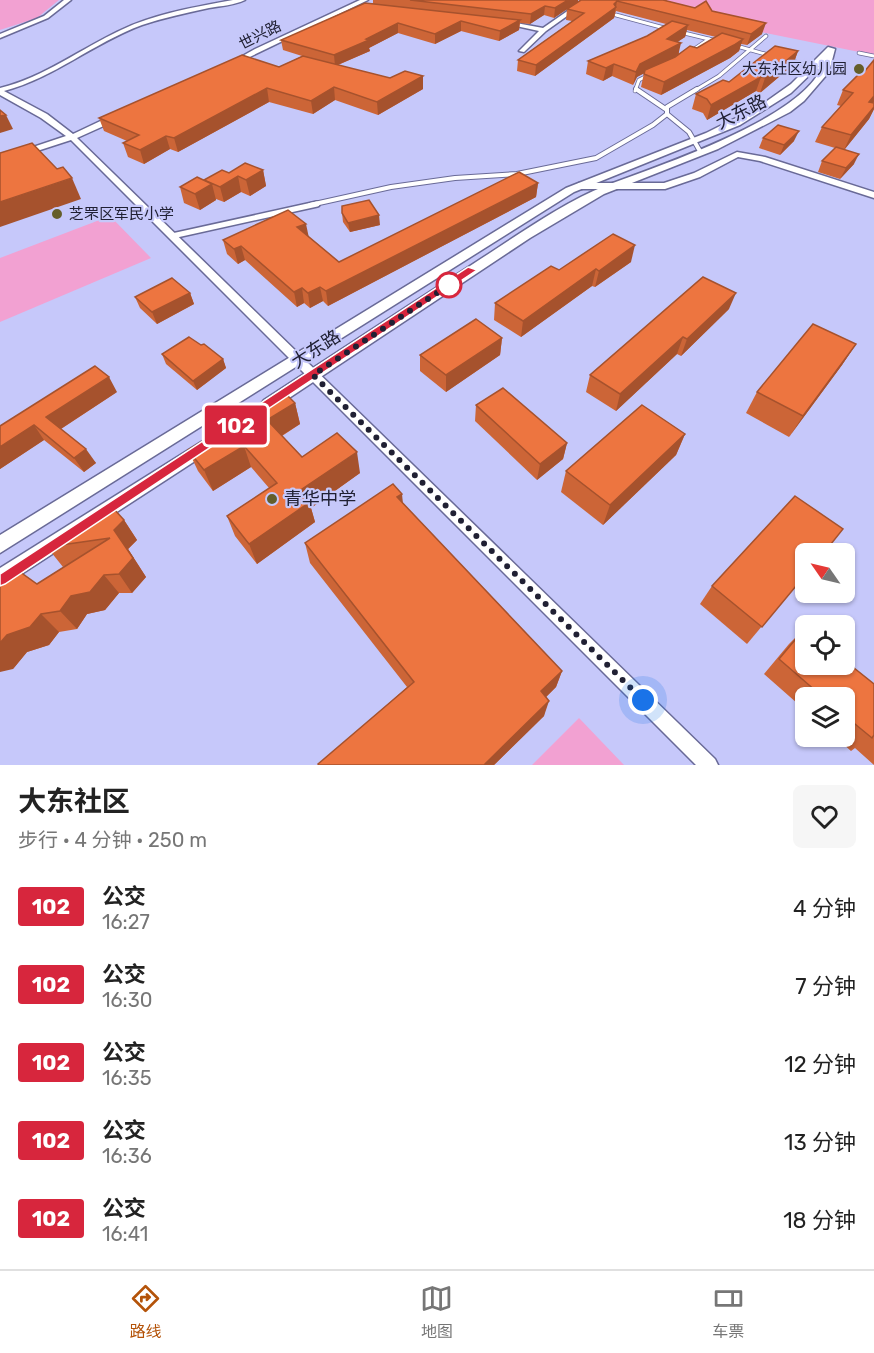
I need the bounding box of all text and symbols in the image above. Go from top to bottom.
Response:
street label: 世兴路 [236,17,284,53]
place label: 大东社区幼儿园 [742,60,847,78]
marker: 大东社区幼儿园 [852,62,866,76]
street label: 大东路 [712,90,770,134]
place label: 芝罘区军民小学 [69,205,174,223]
marker: 芝罘区军民小学 [50,207,64,221]
unlabelled marker [436,272,462,298]
street label: 大东路 [287,325,345,373]
line badge: 102 [202,406,270,444]
text: 102 [217,413,255,438]
place label: 青华中学 [284,488,356,510]
marker: 青华中学 [265,492,279,506]
north arrow [795,543,855,603]
map controls [795,543,855,747]
button: locate [795,615,855,675]
your location [628,685,658,715]
button: layers [795,687,855,747]
text: 大东社区 [18,785,130,818]
button: heart [793,785,856,848]
text: 步行 · 4 分钟 · 250 m [18,828,207,852]
text: 公交 [102,883,146,910]
text: 102 [32,894,70,919]
text: 4 分钟 [793,895,856,922]
text: 16:27 [102,910,150,934]
text: 公交 [102,961,146,988]
text: 102 [32,972,70,997]
text: 7 分钟 [795,973,856,1000]
text: 16:30 [102,988,152,1012]
text: 公交 [102,1039,146,1066]
text: 102 [32,1050,70,1075]
text: 12 分钟 [784,1051,856,1078]
text: 16:35 [102,1066,152,1090]
text: 公交 [102,1117,146,1144]
text: 102 [32,1128,70,1153]
text: 13 分钟 [784,1129,856,1156]
text: 16:36 [102,1144,152,1168]
text: 公交 [102,1195,146,1222]
text: 102 [32,1206,70,1231]
text: 18 分钟 [783,1207,856,1234]
text: 16:41 [102,1222,148,1246]
tab: 路线 [129,1282,162,1342]
tab: 地图 [420,1282,453,1342]
tab: 车票 [712,1282,745,1342]

